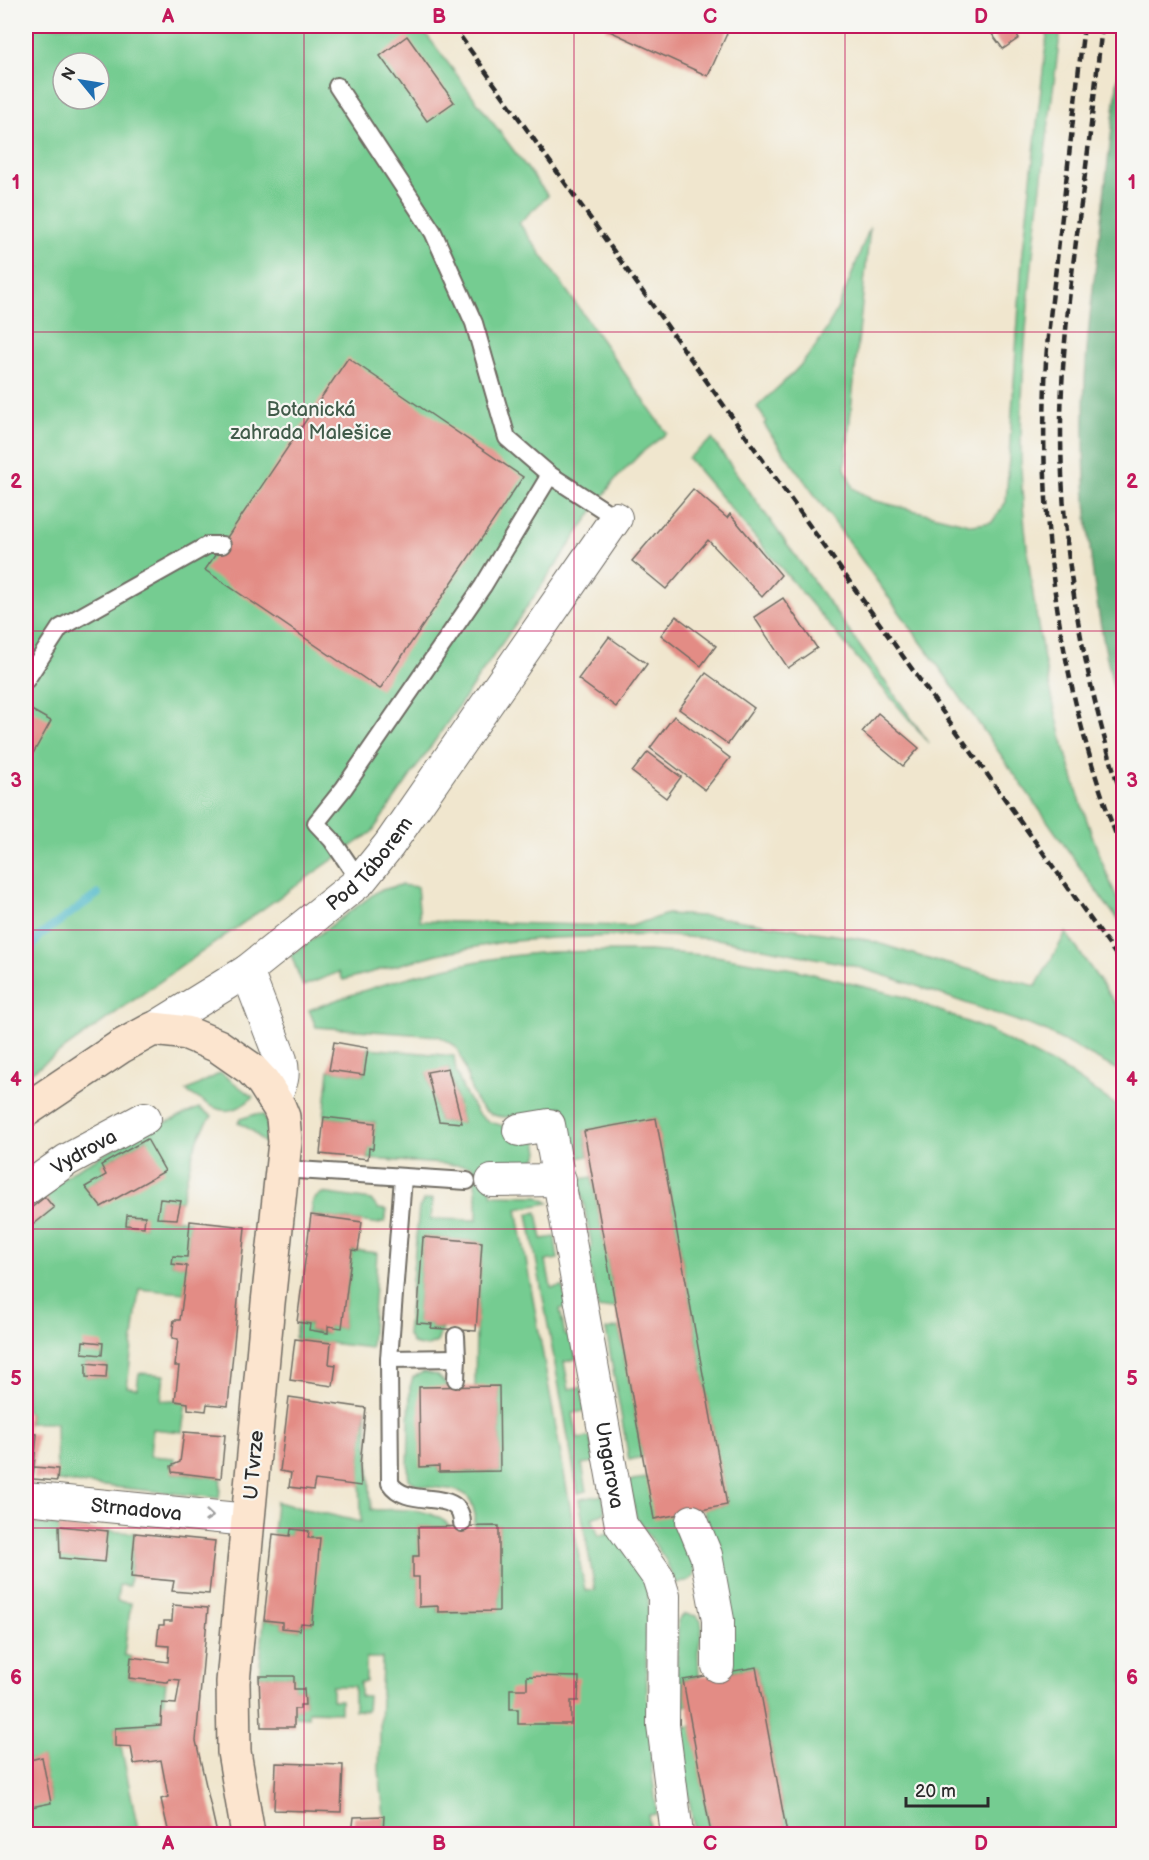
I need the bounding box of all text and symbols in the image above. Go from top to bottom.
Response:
text: A [161,5,175,29]
text: B [432,5,446,29]
text: C [703,5,717,29]
text: D [974,5,988,29]
north arrow [51,51,111,111]
text: N [58,64,81,84]
text: 1 [12,171,20,195]
text: 1 [1128,171,1136,195]
park label: Botanická zahrada Malešice [230,398,392,445]
text: 2 [10,470,22,494]
text: 2 [1126,470,1138,494]
text: 3 [10,769,22,793]
text: 3 [1126,769,1138,793]
street label: Pod Táborem [322,812,418,916]
text: 4 [10,1068,22,1092]
text: 4 [1126,1068,1138,1092]
street label: Vydrova [47,1125,121,1180]
text: 5 [10,1367,22,1391]
text: 5 [1126,1367,1138,1391]
street label: Ungarova [590,1420,629,1511]
street label: U Tvrze [239,1429,269,1501]
street label: Strnadova [90,1493,183,1526]
one-way arrow [205,1509,214,1522]
text: 6 [10,1666,22,1690]
text: 6 [1126,1666,1138,1690]
scale bar [906,1770,988,1808]
text: 20 m [915,1781,956,1802]
text: A [161,1832,175,1856]
text: B [432,1832,446,1856]
text: C [703,1832,717,1856]
text: D [974,1832,988,1856]

